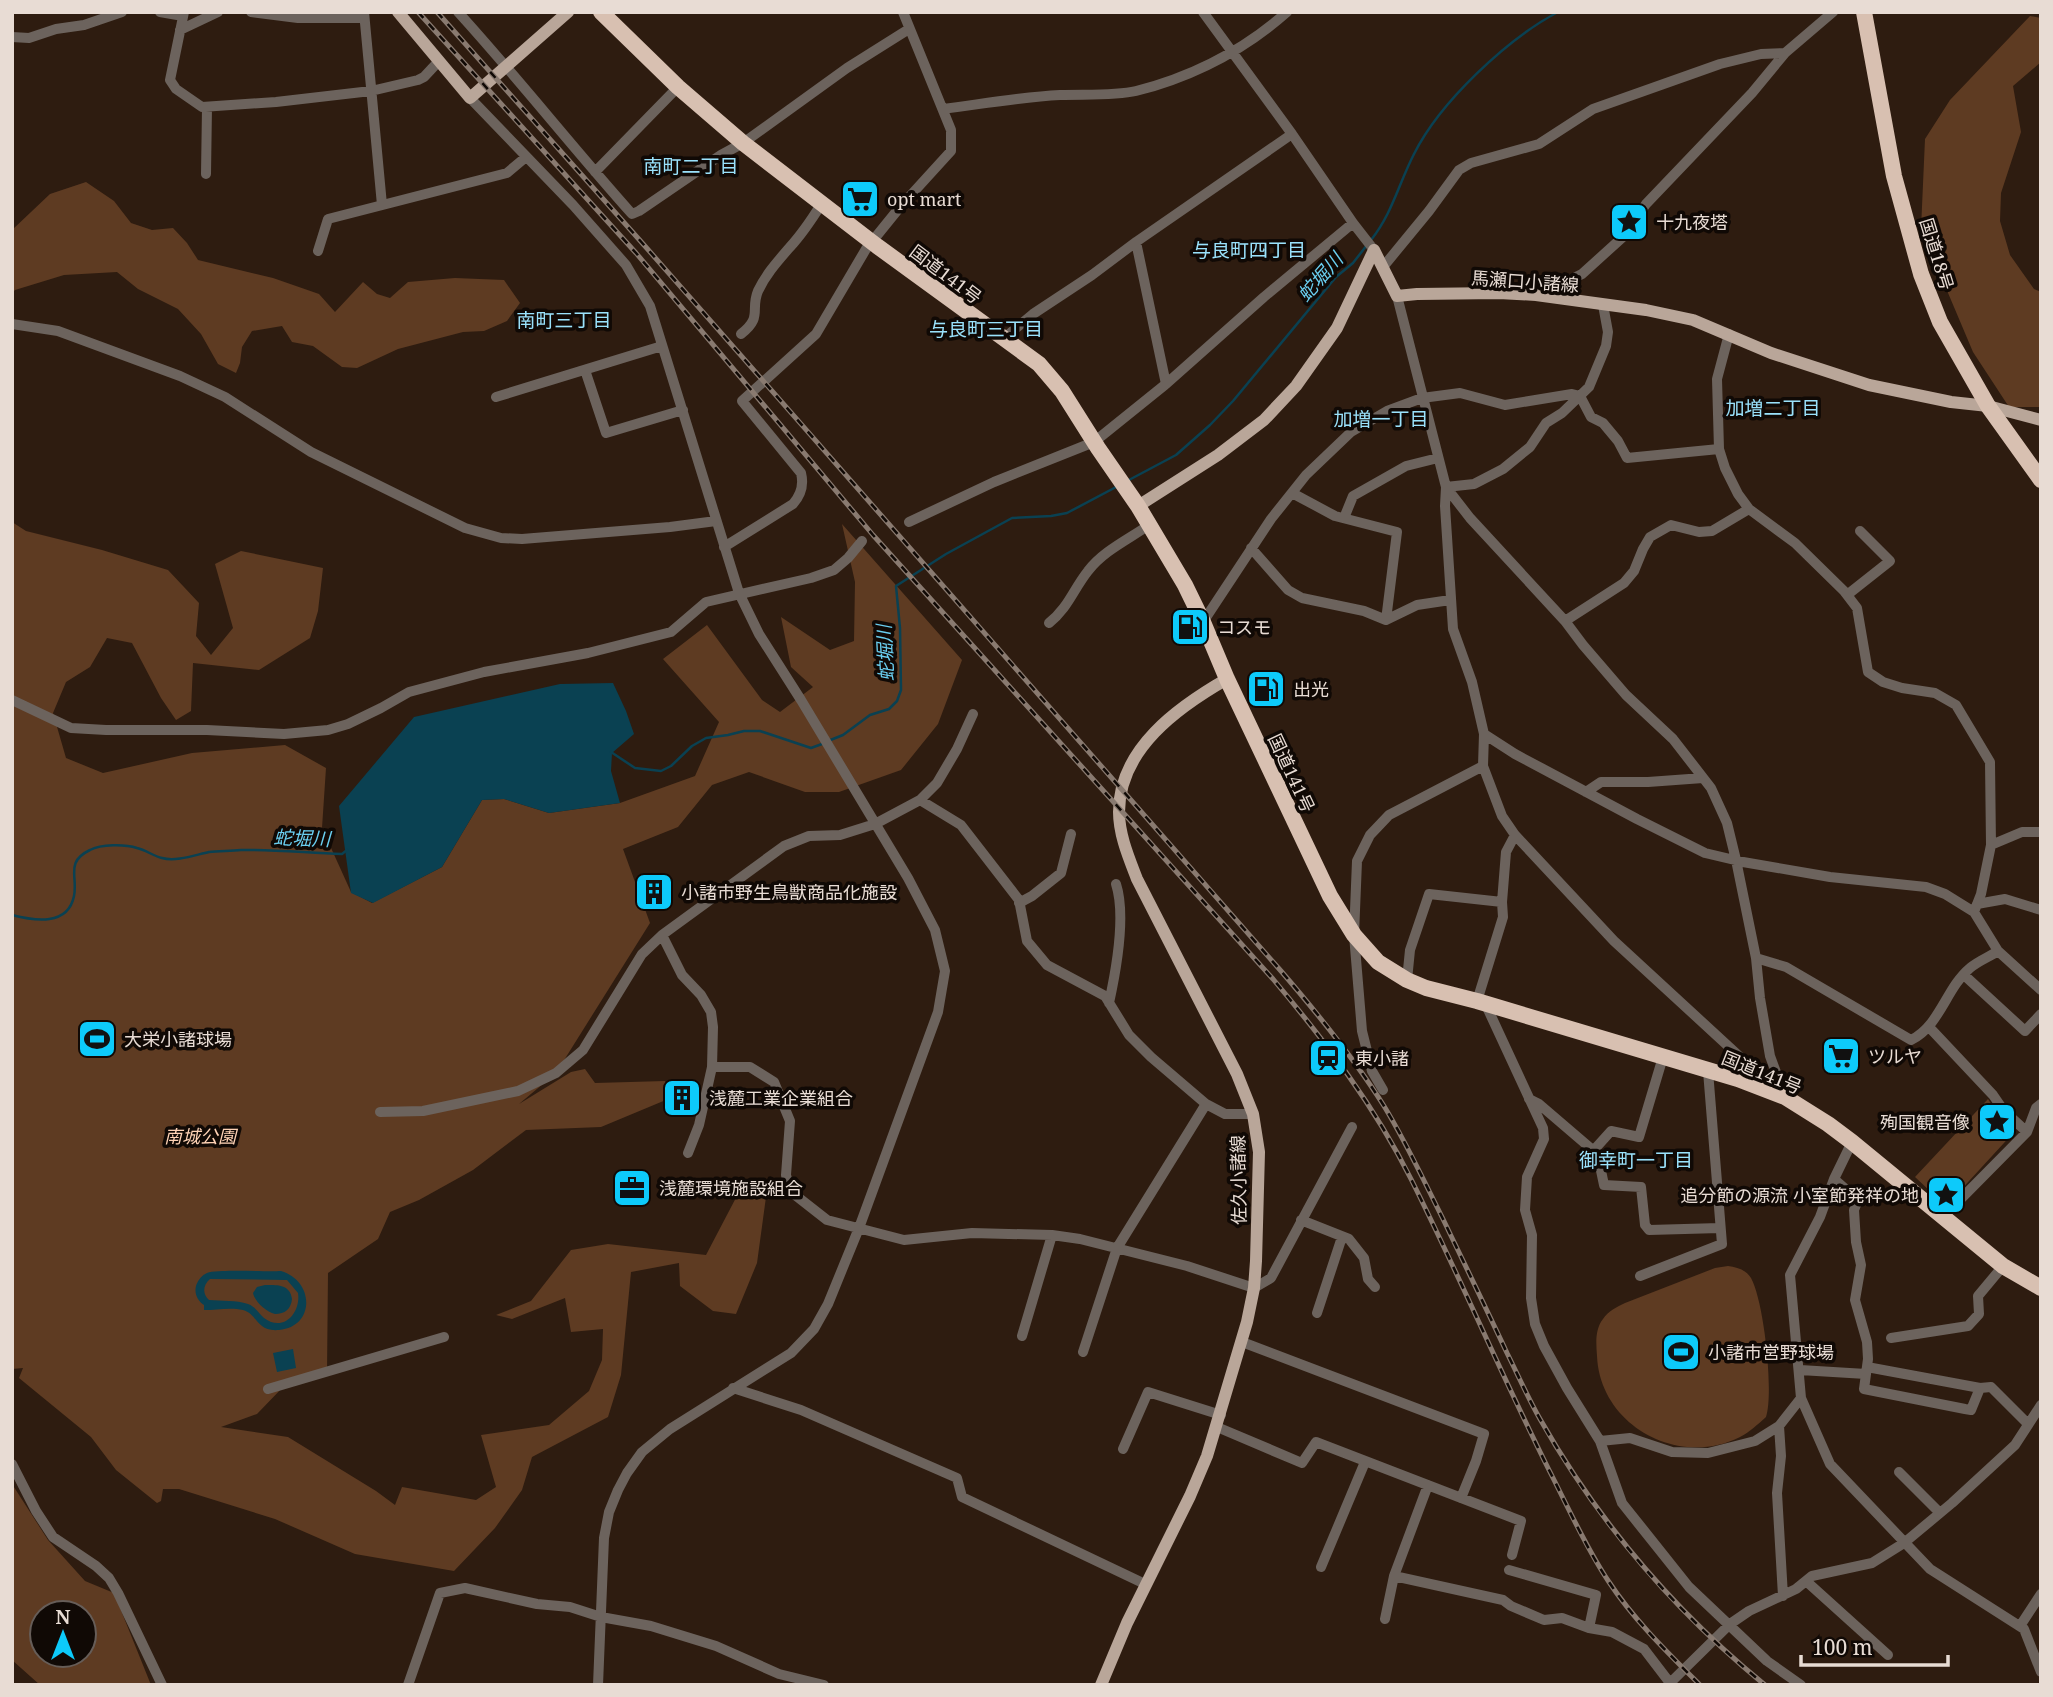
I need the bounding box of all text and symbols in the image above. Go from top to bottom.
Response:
district label: 南町二丁目 [643,153,739,179]
supermarket icon: opt mart [839,178,881,220]
place label: opt mart [887,187,961,211]
place icon: 十九夜塔 [1608,201,1650,243]
place label: 十九夜塔 [1656,210,1728,234]
street label: 国道18号 [1915,215,1959,293]
district label: 与良町四丁目 [1192,237,1306,263]
street label: 国道141号 [905,239,987,309]
water label: 蛇堀川 [1291,245,1350,307]
street label: 馬瀬口小諸線 [1470,265,1580,297]
district label: 南町三丁目 [516,307,612,333]
district label: 与良町三丁目 [929,316,1043,342]
district label: 加増二丁目 [1725,395,1821,421]
district label: 加増一丁目 [1333,406,1429,432]
fuel station icon: コスモ [1169,606,1211,648]
place label: コスモ [1217,615,1271,639]
water label: 蛇堀川 [870,622,899,682]
fuel station icon: 出光 [1245,668,1287,710]
place label: 出光 [1293,677,1329,701]
street label: 国道141号 [1263,730,1321,816]
water label: 蛇堀川 [273,824,333,852]
building icon: 小諸市野生鳥獣商品化施設 [633,871,675,913]
place label: 小諸市野生鳥獣商品化施設 [681,880,897,904]
sports icon: 大栄小諸球場 [76,1018,118,1060]
place label: 大栄小諸球場 [124,1027,232,1051]
supermarket icon: ツルヤ [1820,1035,1862,1077]
station icon: 東小諸 [1307,1037,1349,1079]
place label: ツルヤ [1868,1044,1922,1068]
street label: 国道141号 [1718,1045,1806,1099]
place label: 東小諸 [1355,1046,1409,1070]
building icon: 浅麓工業企業組合 [661,1077,703,1119]
place label: 浅麓工業企業組合 [709,1086,853,1110]
place icon: 殉国観音像 [1976,1101,2018,1143]
place label: 殉国観音像 [1880,1110,1970,1134]
park label: 南城公園 [164,1124,239,1148]
street label: 佐久小諸線 [1225,1135,1251,1225]
district label: 御幸町一丁目 [1579,1147,1693,1173]
office icon: 浅麓環境施設組合 [611,1167,653,1209]
place icon: 追分節の源流 小室節発祥の地 [1925,1174,1967,1216]
place label: 浅麓環境施設組合 [659,1176,803,1200]
place label: 追分節の源流 小室節発祥の地 [1680,1183,1919,1207]
sports icon: 小諸市営野球場 [1660,1331,1702,1373]
place label: 小諸市営野球場 [1708,1340,1834,1364]
north arrow [28,1599,98,1669]
text: N [56,1604,71,1630]
scale bar [1801,1624,1948,1668]
text: 100 m [1812,1633,1873,1661]

